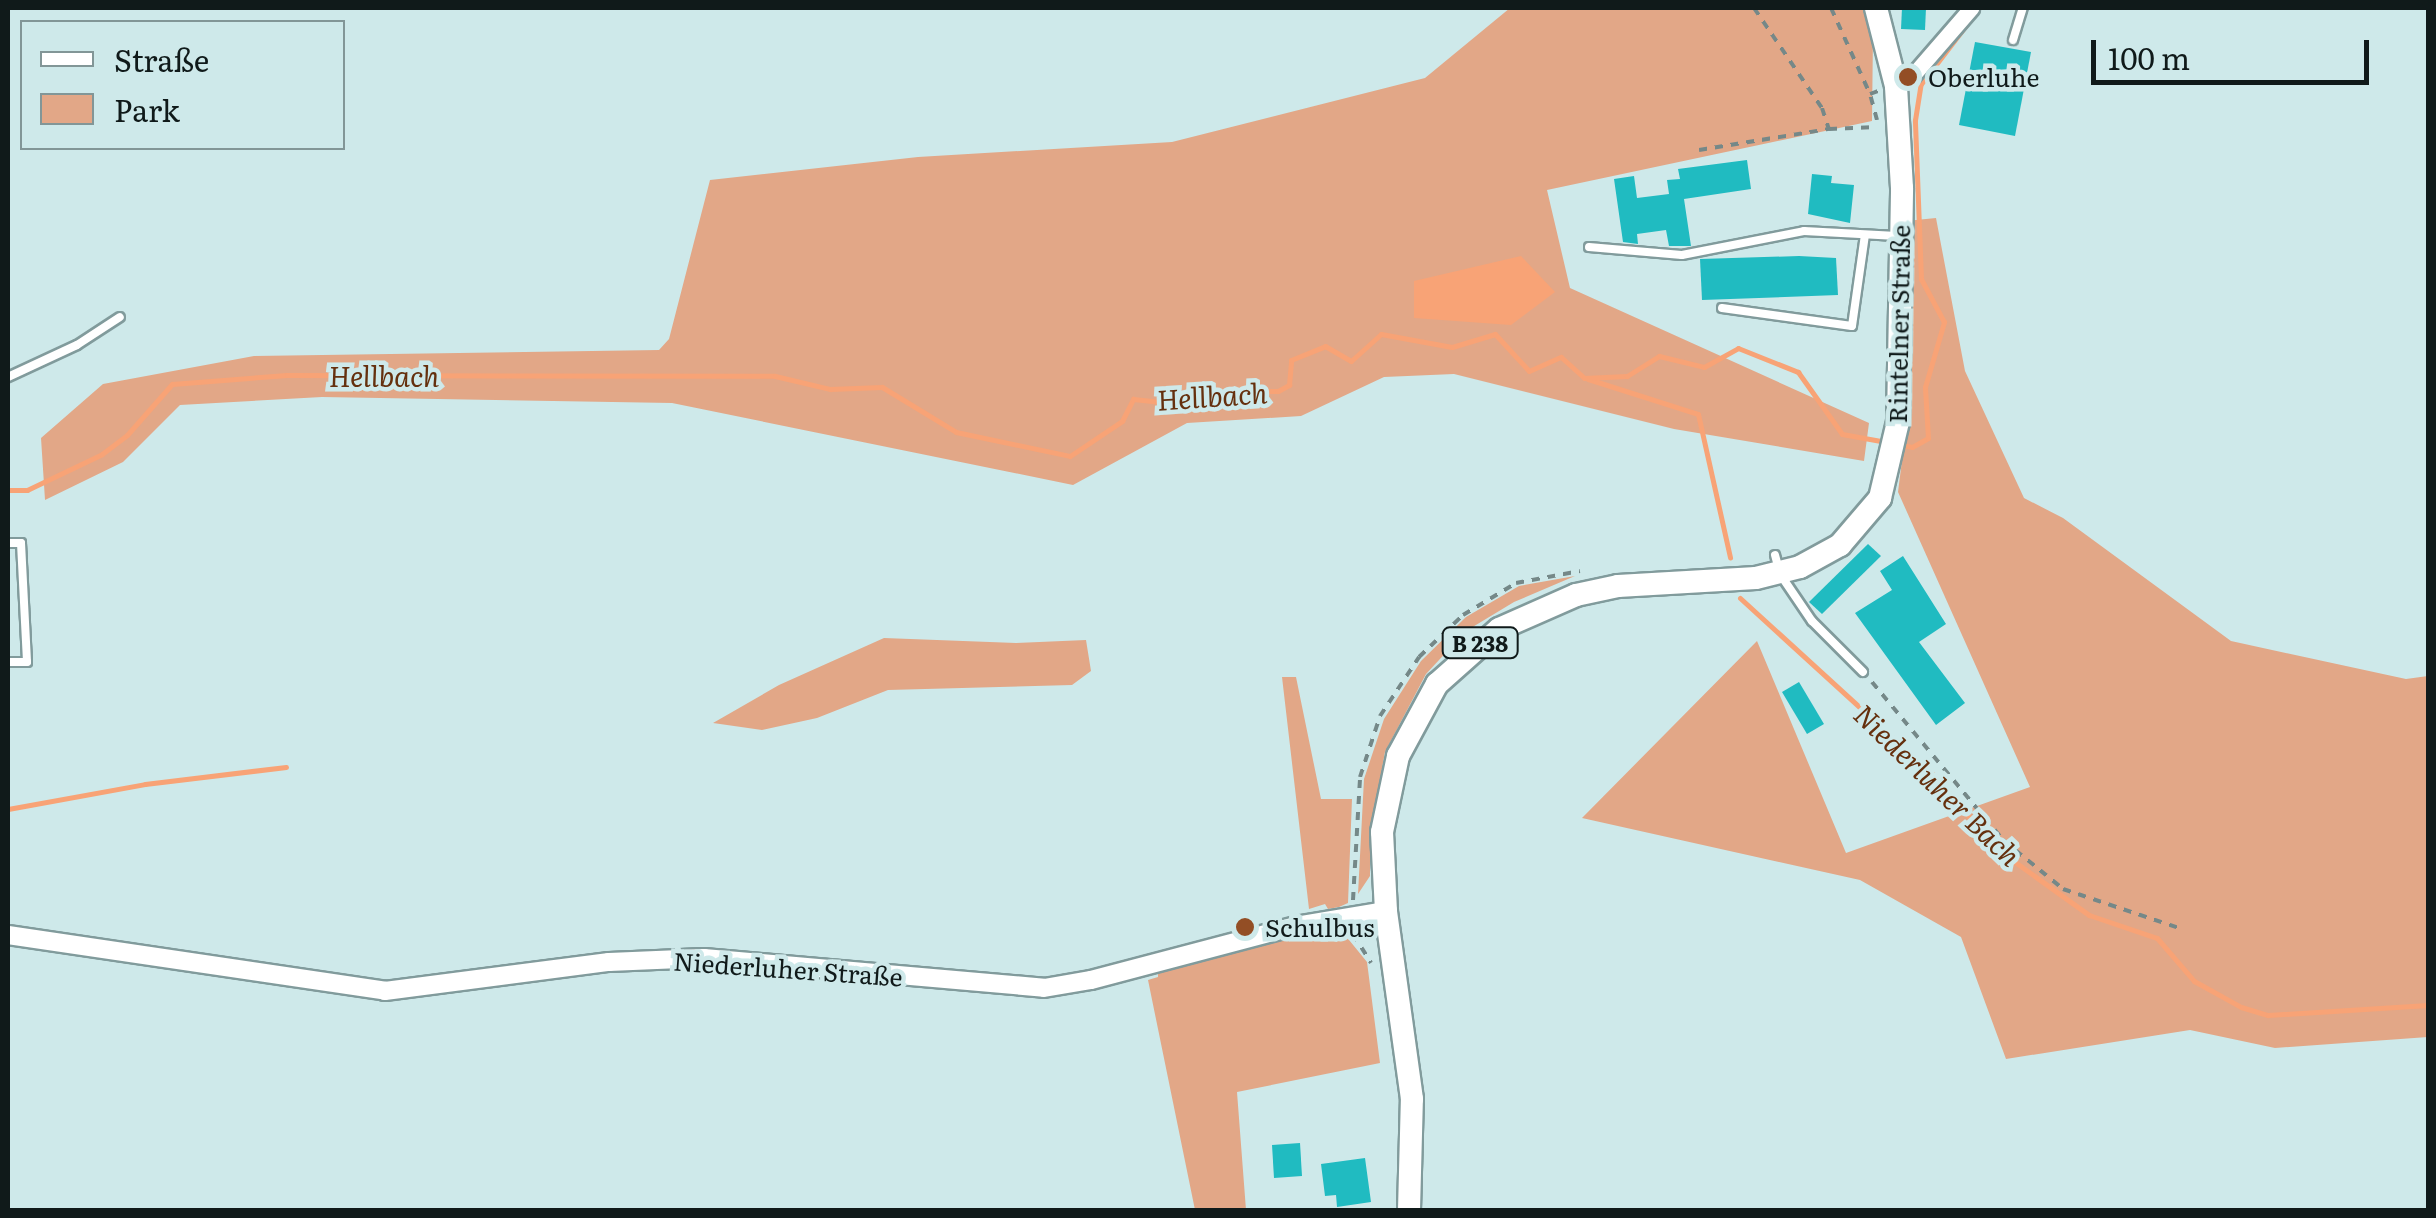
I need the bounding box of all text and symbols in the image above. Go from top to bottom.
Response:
legend [20,20,345,150]
scale bar [2096,20,2374,82]
text: 100 m [2108,35,2190,79]
text: Straße [114,37,209,81]
place label: Oberluhe [1928,62,2039,92]
marker: Oberluhe [1897,66,1919,88]
text: Park [114,87,180,131]
street label: Rintelner Straße [1882,225,1916,423]
water label: Hellbach [329,358,439,392]
water label: Hellbach [1156,374,1268,416]
road number: B 238 [1440,626,1520,660]
water label: Niederluher Bach [1848,696,2028,872]
place label: Schulbus [1265,912,1375,942]
marker: Schulbus [1234,916,1256,938]
street label: Niederluher Straße [672,946,904,992]

